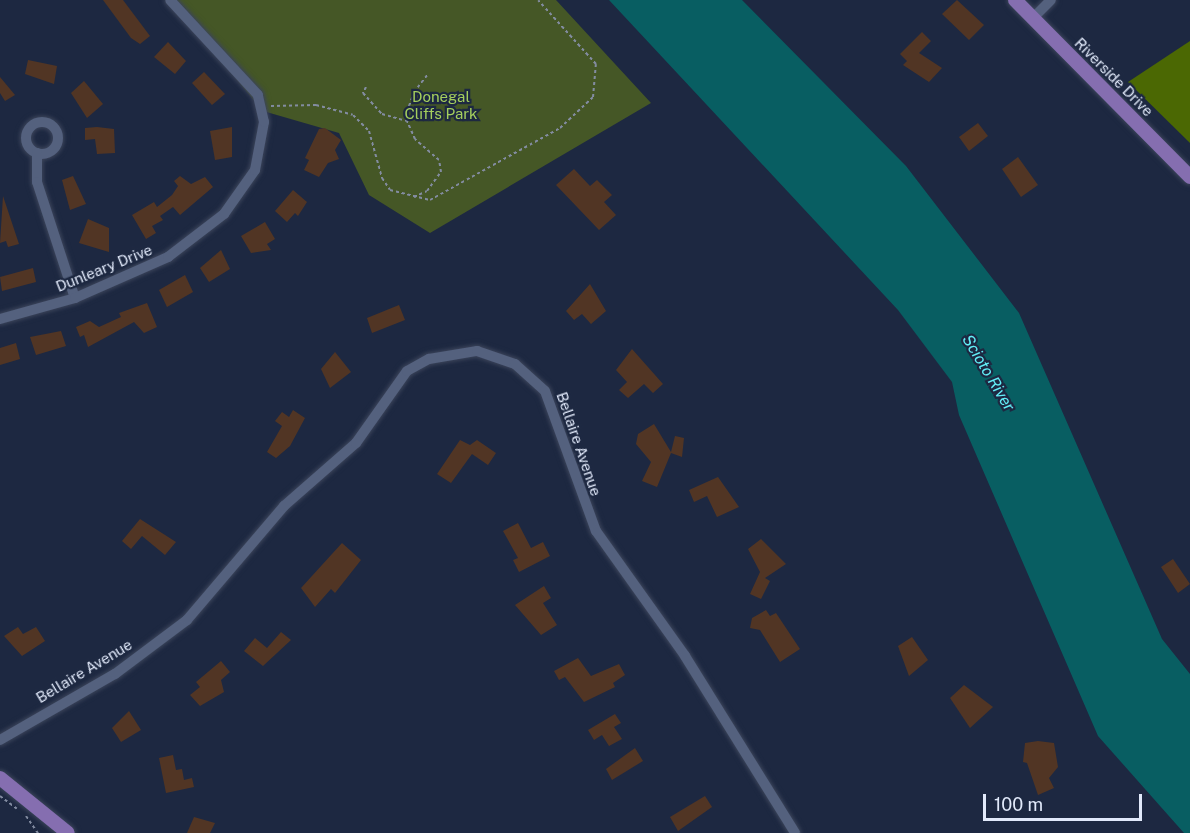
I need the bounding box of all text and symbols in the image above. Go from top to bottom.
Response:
street label: Riverside Drive [1071,34,1157,120]
park label: Donegal Cliffs Park [404,87,478,122]
street label: Dunleary Drive [53,240,155,296]
water label: Scioto River [958,331,1018,415]
street label: Bellaire Avenue [553,390,605,498]
street label: Bellaire Avenue [33,635,135,707]
scale bar [986,782,1145,820]
text: 100 m [994,794,1043,815]

